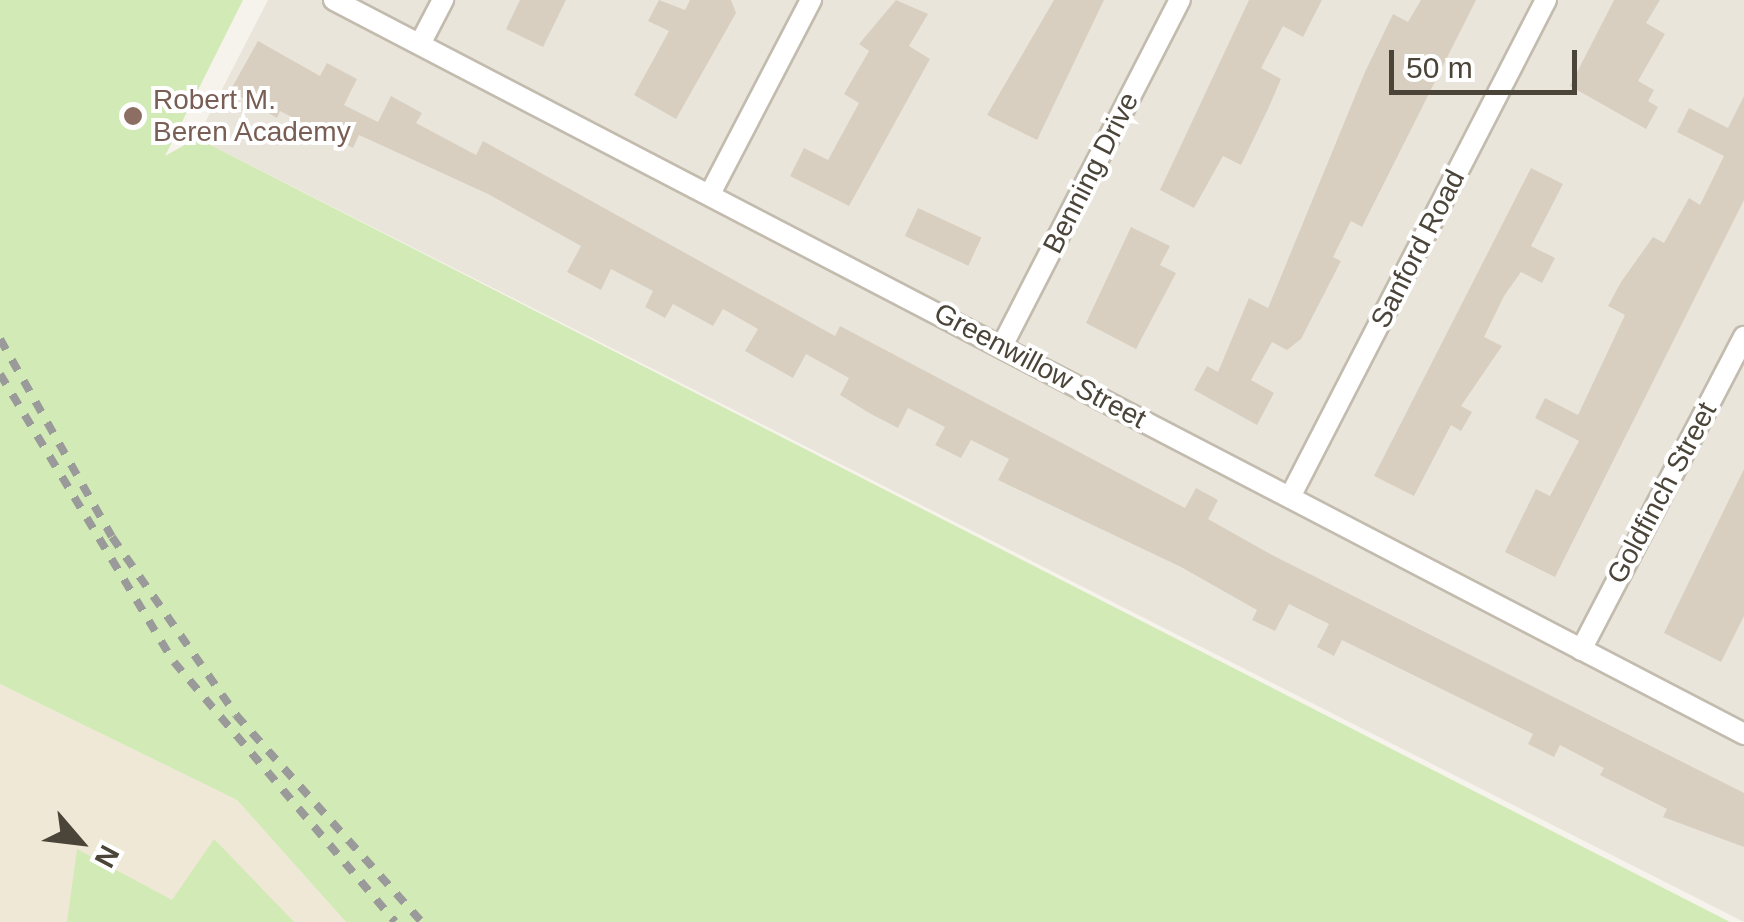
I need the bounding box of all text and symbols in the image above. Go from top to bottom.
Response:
scale bar [1394,30,1582,92]
text: 50 m [1406,51,1473,84]
place label: Robert M. Beren Academy [153,83,352,149]
street label: Benning Drive [1036,87,1146,259]
marker: Robert M. Beren Academy [122,105,144,127]
street label: Sanford Road [1364,164,1472,334]
street label: Greenwillow Street [928,296,1152,436]
street label: Goldfinch Street [1600,396,1724,590]
north arrow [30,792,130,892]
text: N [88,840,125,873]

